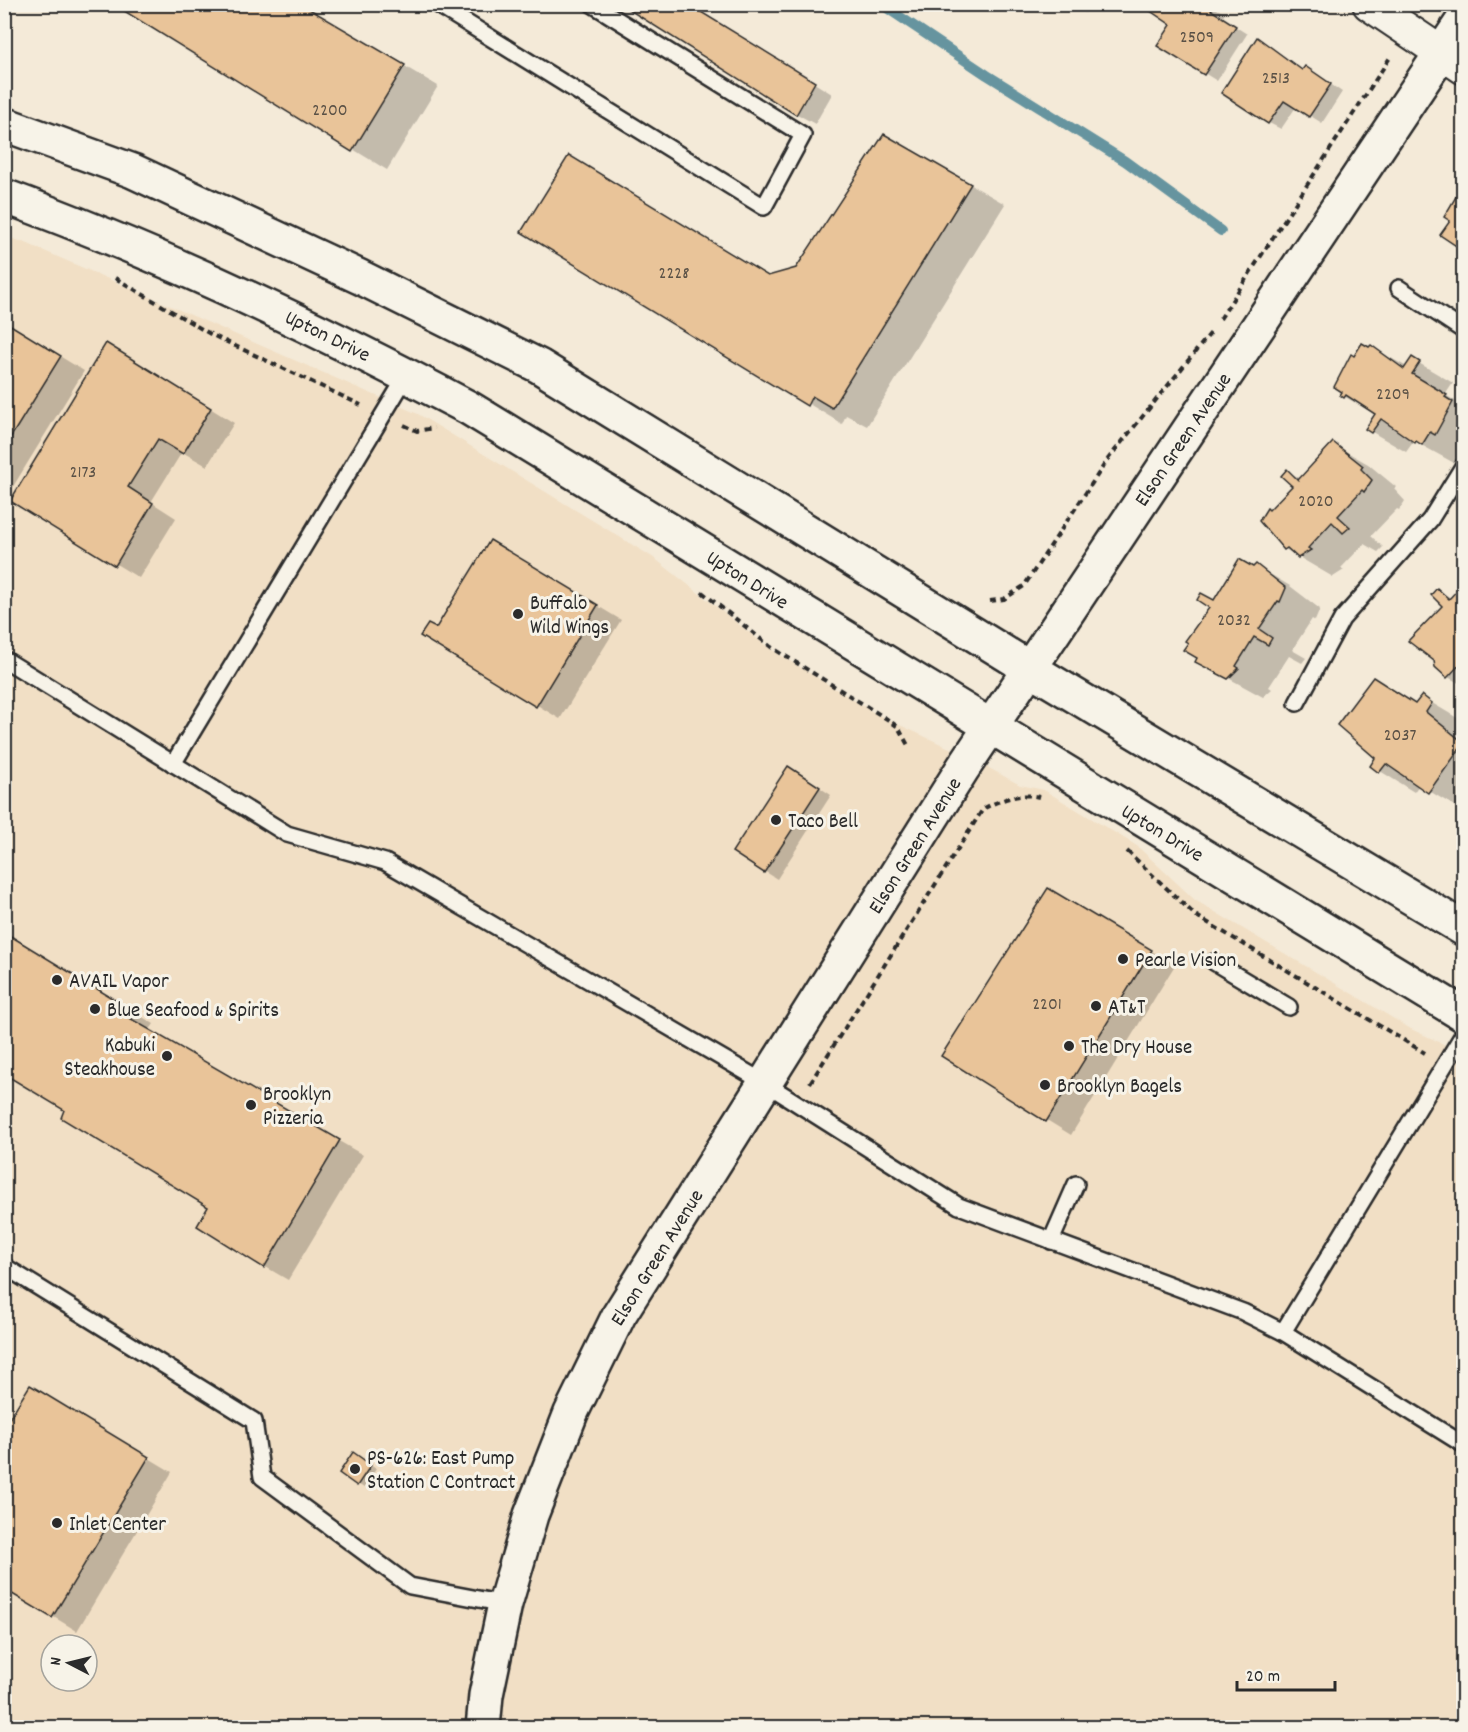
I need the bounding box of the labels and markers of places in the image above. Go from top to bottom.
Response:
place label: Buffalo Wild Wings [530,590,609,644]
marker: Buffalo Wild Wings [511,607,525,621]
place label: Taco Bell [788,808,858,838]
marker: Taco Bell [769,813,783,827]
place label: Pearle Vision [1135,947,1236,977]
marker: Pearle Vision [1116,952,1130,966]
place label: AVAIL Vapor [69,968,169,998]
marker: AVAIL Vapor [50,973,64,987]
place label: AT&T [1108,994,1146,1024]
place label: Blue Seafood & Spirits [107,997,279,1027]
marker: AT&T [1089,999,1103,1013]
marker: Blue Seafood & Spirits [88,1002,102,1016]
place label: Kabuki Steakhouse [64,1032,155,1086]
place label: The Dry House [1081,1034,1192,1064]
marker: The Dry House [1062,1039,1076,1053]
marker: Kabuki Steakhouse [160,1049,174,1063]
place label: Brooklyn Bagels [1057,1073,1182,1103]
marker: Brooklyn Bagels [1038,1078,1052,1092]
place label: Brooklyn Pizzeria [263,1081,331,1135]
marker: Brooklyn Pizzeria [244,1098,258,1112]
place label: PS-626: East Pump Station C Contract [367,1445,516,1499]
marker: PS-626: East Pump Station C Contract [348,1462,362,1476]
place label: Inlet Center [69,1511,166,1541]
marker: Inlet Center [50,1516,64,1530]

